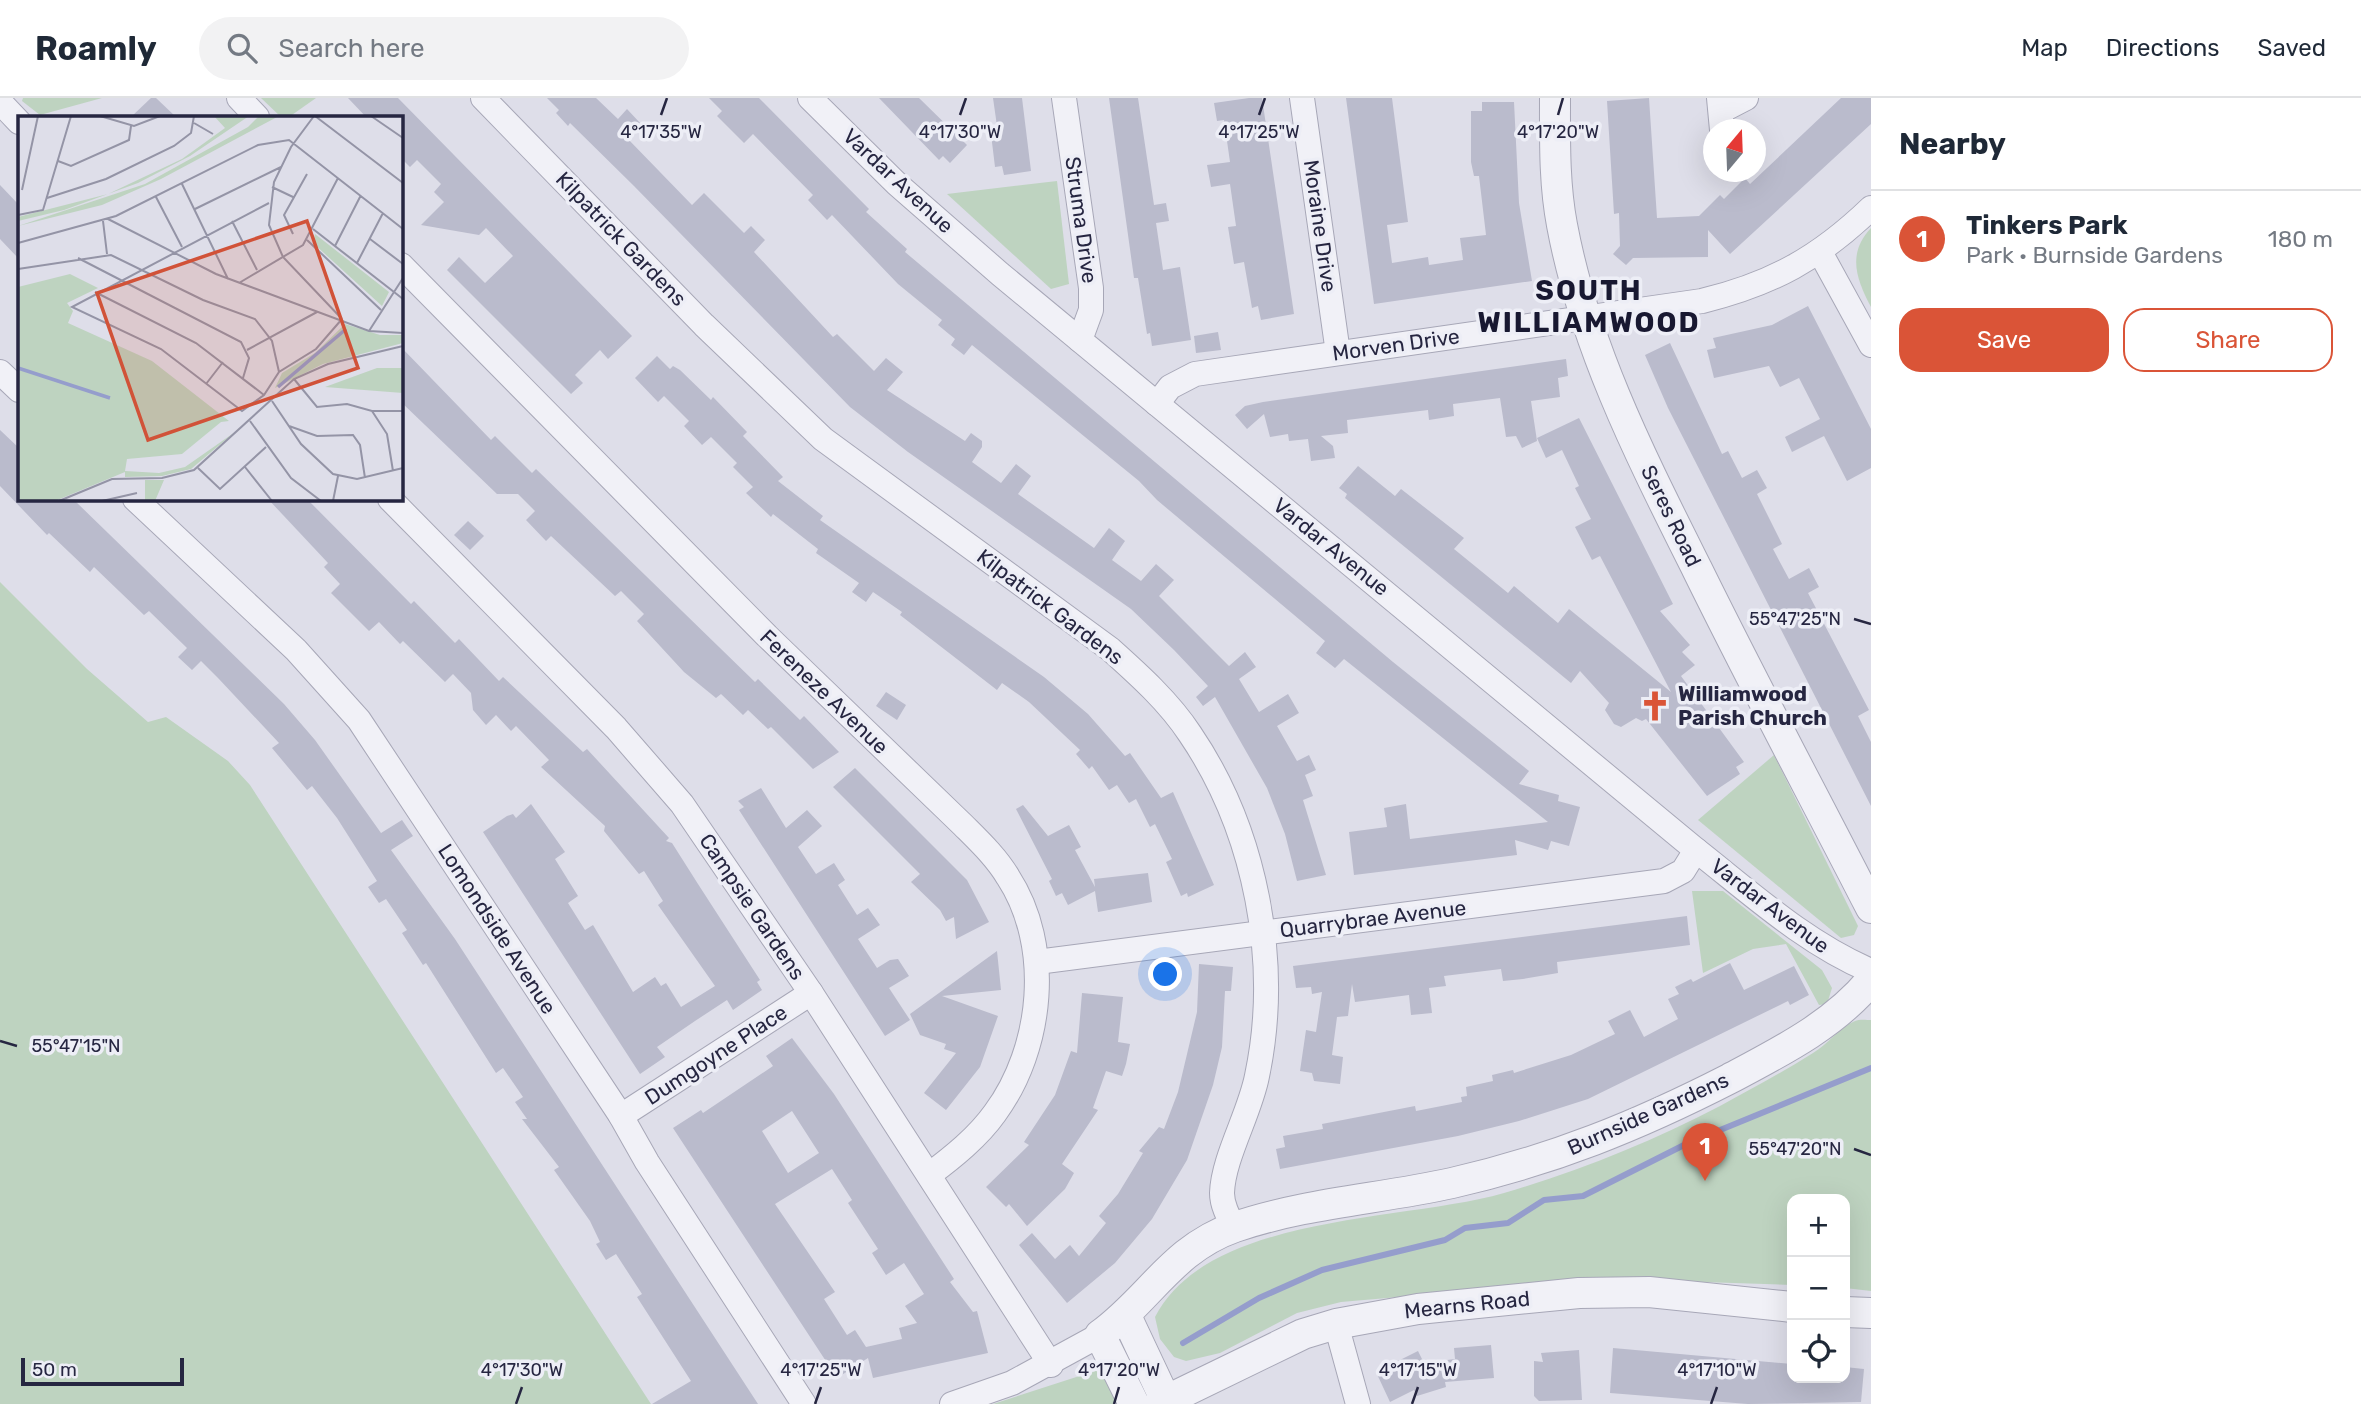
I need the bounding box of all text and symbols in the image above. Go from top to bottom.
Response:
search box [199,17,689,80]
text: Roamly [35,29,157,68]
icon: search [223,29,261,67]
text: Search here [279,33,424,64]
text: Map [2021,34,2068,62]
text: Directions [2106,34,2219,62]
text: Saved [2257,34,2326,62]
inset map [18,116,402,500]
north arrow [1703,119,1766,182]
text: 4°17'35"W [620,121,702,143]
text: 4°17'30"W [919,121,1001,143]
text: 4°17'25"W [1218,121,1300,143]
text: 4°17'20"W [1517,121,1599,143]
street label: Vardar Avenue [838,123,959,238]
text: Nearby [1899,126,2006,162]
street label: Struma Drive [1060,155,1103,285]
street label: Moraine Drive [1299,158,1342,294]
street label: Kilpatrick Gardens [551,166,692,311]
text: Tinkers Park [1966,210,2128,241]
text: 1 [1916,225,1928,253]
text: 180 m [2268,225,2333,253]
text: Park · Burnside Gardens [1966,241,2223,269]
district label: SOUTH WILLIAMWOOD [1477,274,1701,339]
button: Save [1899,308,2109,372]
button: Share [2123,308,2333,372]
street label: Morven Drive [1331,323,1461,366]
street label: Seres Road [1636,461,1707,571]
street label: Vardar Avenue [1268,492,1394,601]
street label: Kilpatrick Gardens [972,543,1128,670]
text: 55°47'25"N [1749,608,1841,630]
street label: Fereneze Avenue [755,624,894,759]
place label: Williamwood Parish Church [1678,681,1827,730]
church icon: Williamwood Parish Church [1638,689,1672,723]
street label: Campsie Gardens [694,829,811,985]
street label: Lomondside Avenue [433,839,562,1018]
street label: Vardar Avenue [1706,853,1834,958]
street label: Quarrybrae Avenue [1278,895,1468,942]
your location [1148,957,1182,991]
street label: Dumgoyne Place [640,999,792,1110]
text: 55°47'15"N [31,1035,121,1057]
street label: Burnside Gardens [1563,1067,1732,1160]
pin: 1 [1682,1123,1728,1181]
text: 55°47'20"N [1749,1138,1841,1160]
map controls [1787,1194,1850,1383]
button: + [1787,1194,1850,1257]
button: − [1787,1257,1850,1320]
street label: Mearns Road [1403,1285,1531,1324]
button: locate [1787,1320,1850,1383]
scale bar [21,1355,184,1387]
text: 50 m [32,1358,77,1381]
text: 4°17'30"W [481,1359,563,1381]
text: 4°17'25"W [780,1359,862,1381]
text: 4°17'20"W [1078,1359,1160,1381]
text: 4°17'15"W [1379,1359,1457,1381]
text: 4°17'10"W [1677,1359,1757,1381]

